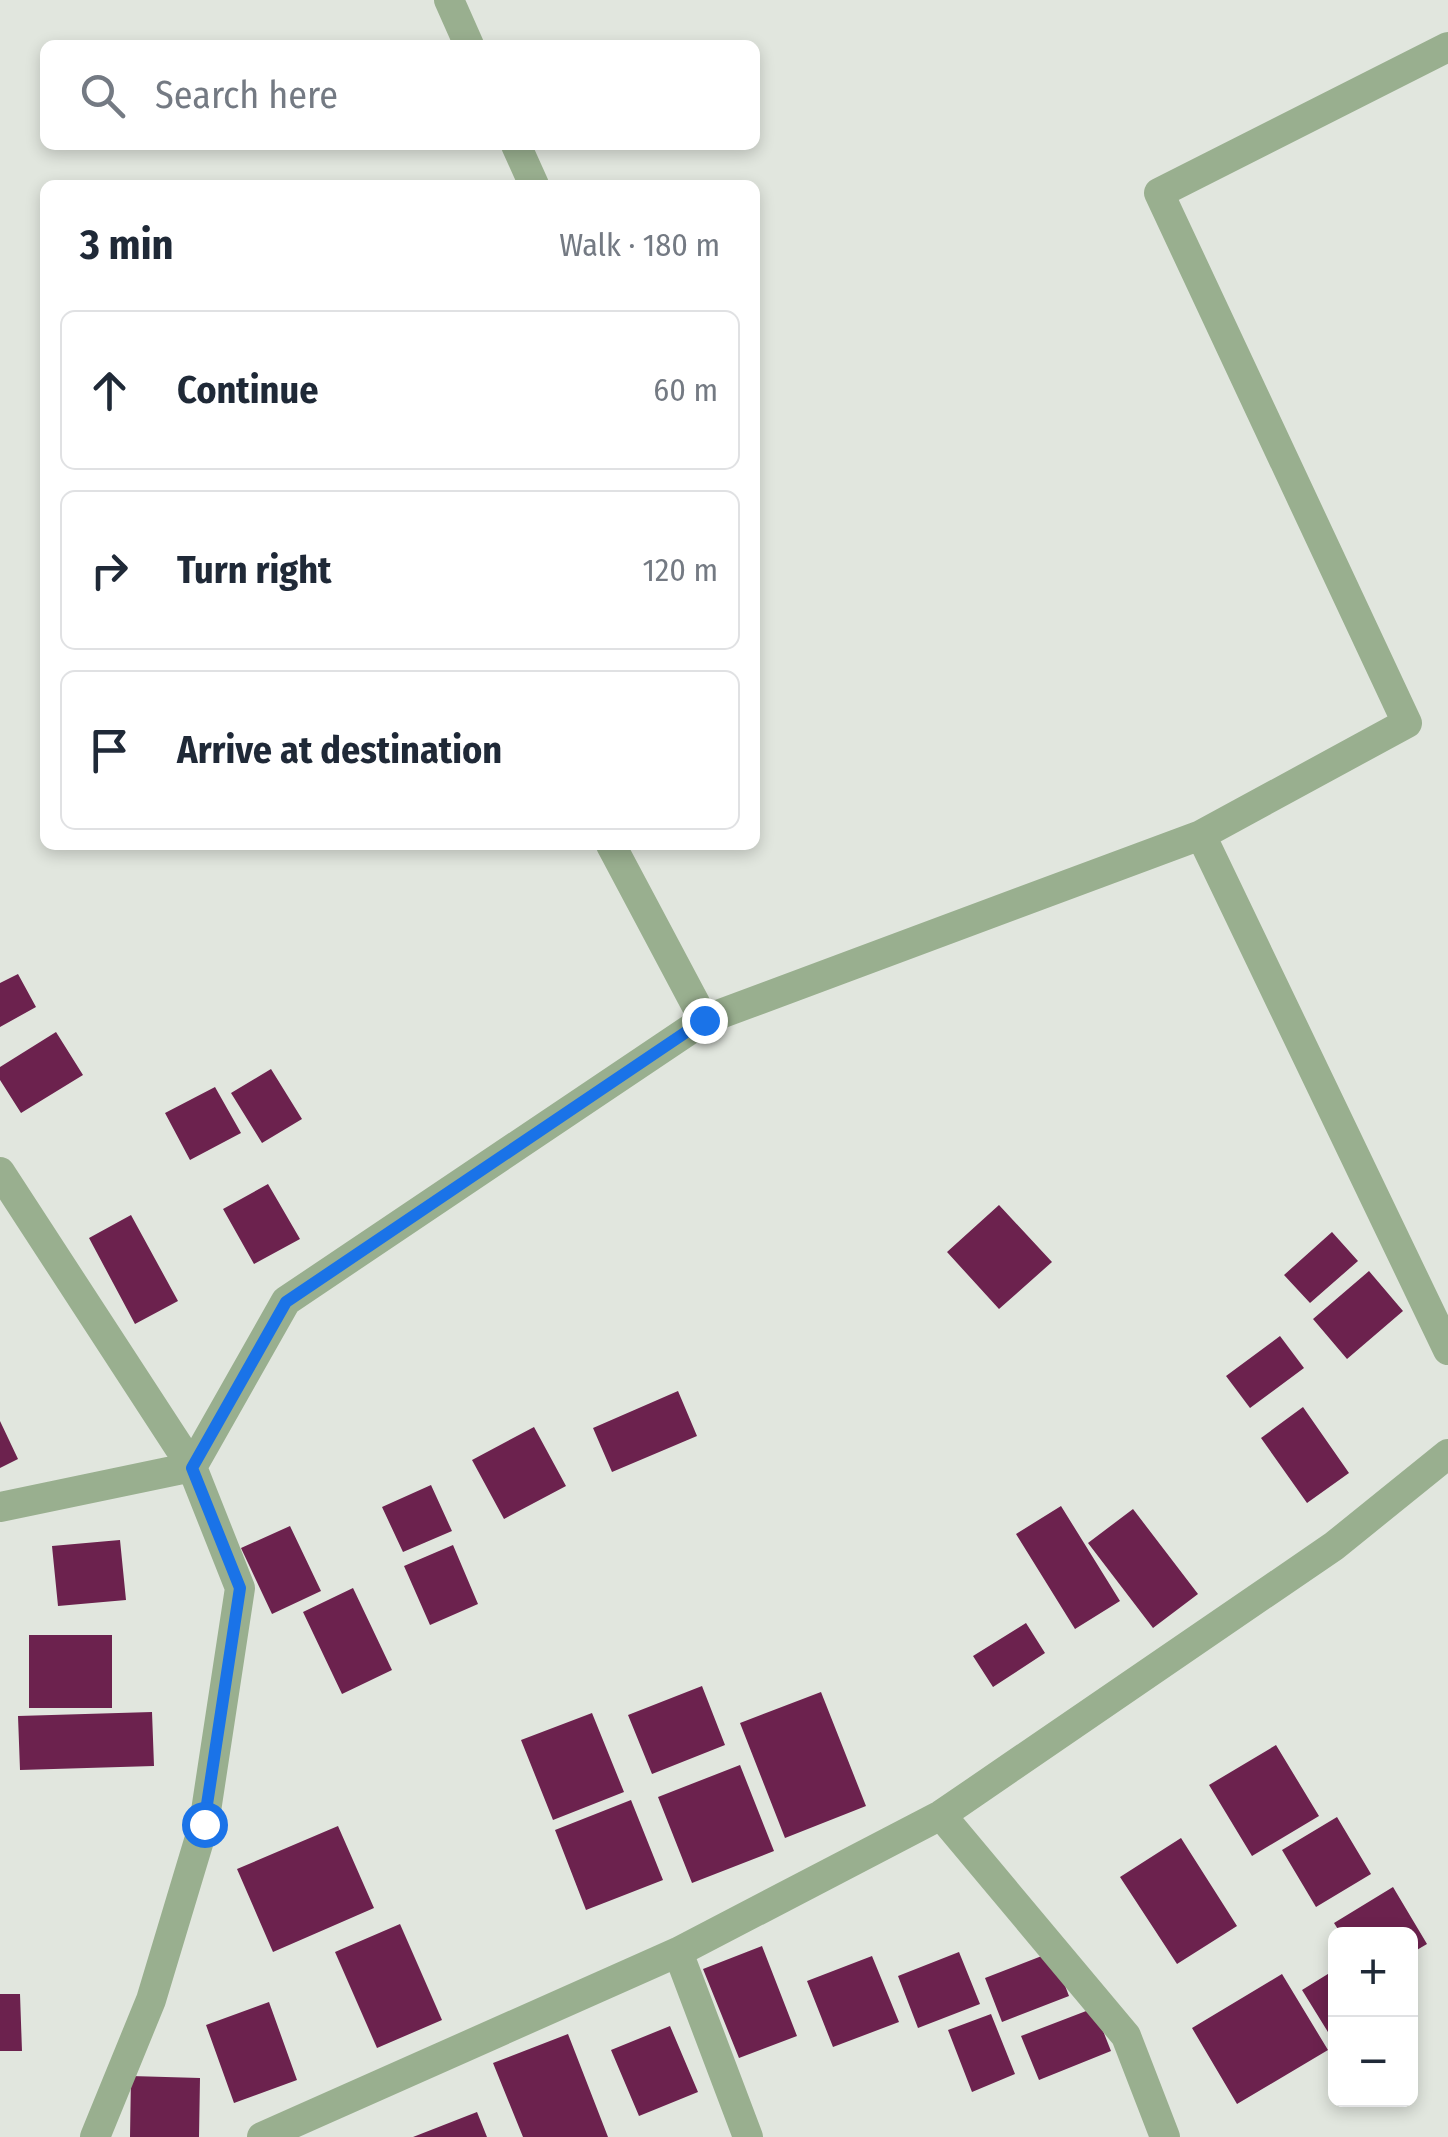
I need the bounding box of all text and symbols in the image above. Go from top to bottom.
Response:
search box [40,40,760,150]
icon: search [75,68,130,123]
text: Search here [155,72,338,118]
text: 3 min [80,220,174,270]
text: Walk · 180 m [559,226,720,264]
icon: ahead [82,363,137,418]
text: Continue [177,367,318,413]
text: 60 m [653,371,718,409]
icon: right [82,543,137,598]
text: Turn right [177,547,331,593]
text: 120 m [643,551,718,589]
icon: arrive [82,723,137,778]
text: Arrive at destination [177,727,502,773]
route end [682,998,728,1044]
route start [182,1802,228,1848]
map controls [1328,1927,1418,2107]
button: + [1328,1927,1418,2017]
button: − [1328,2017,1418,2107]

